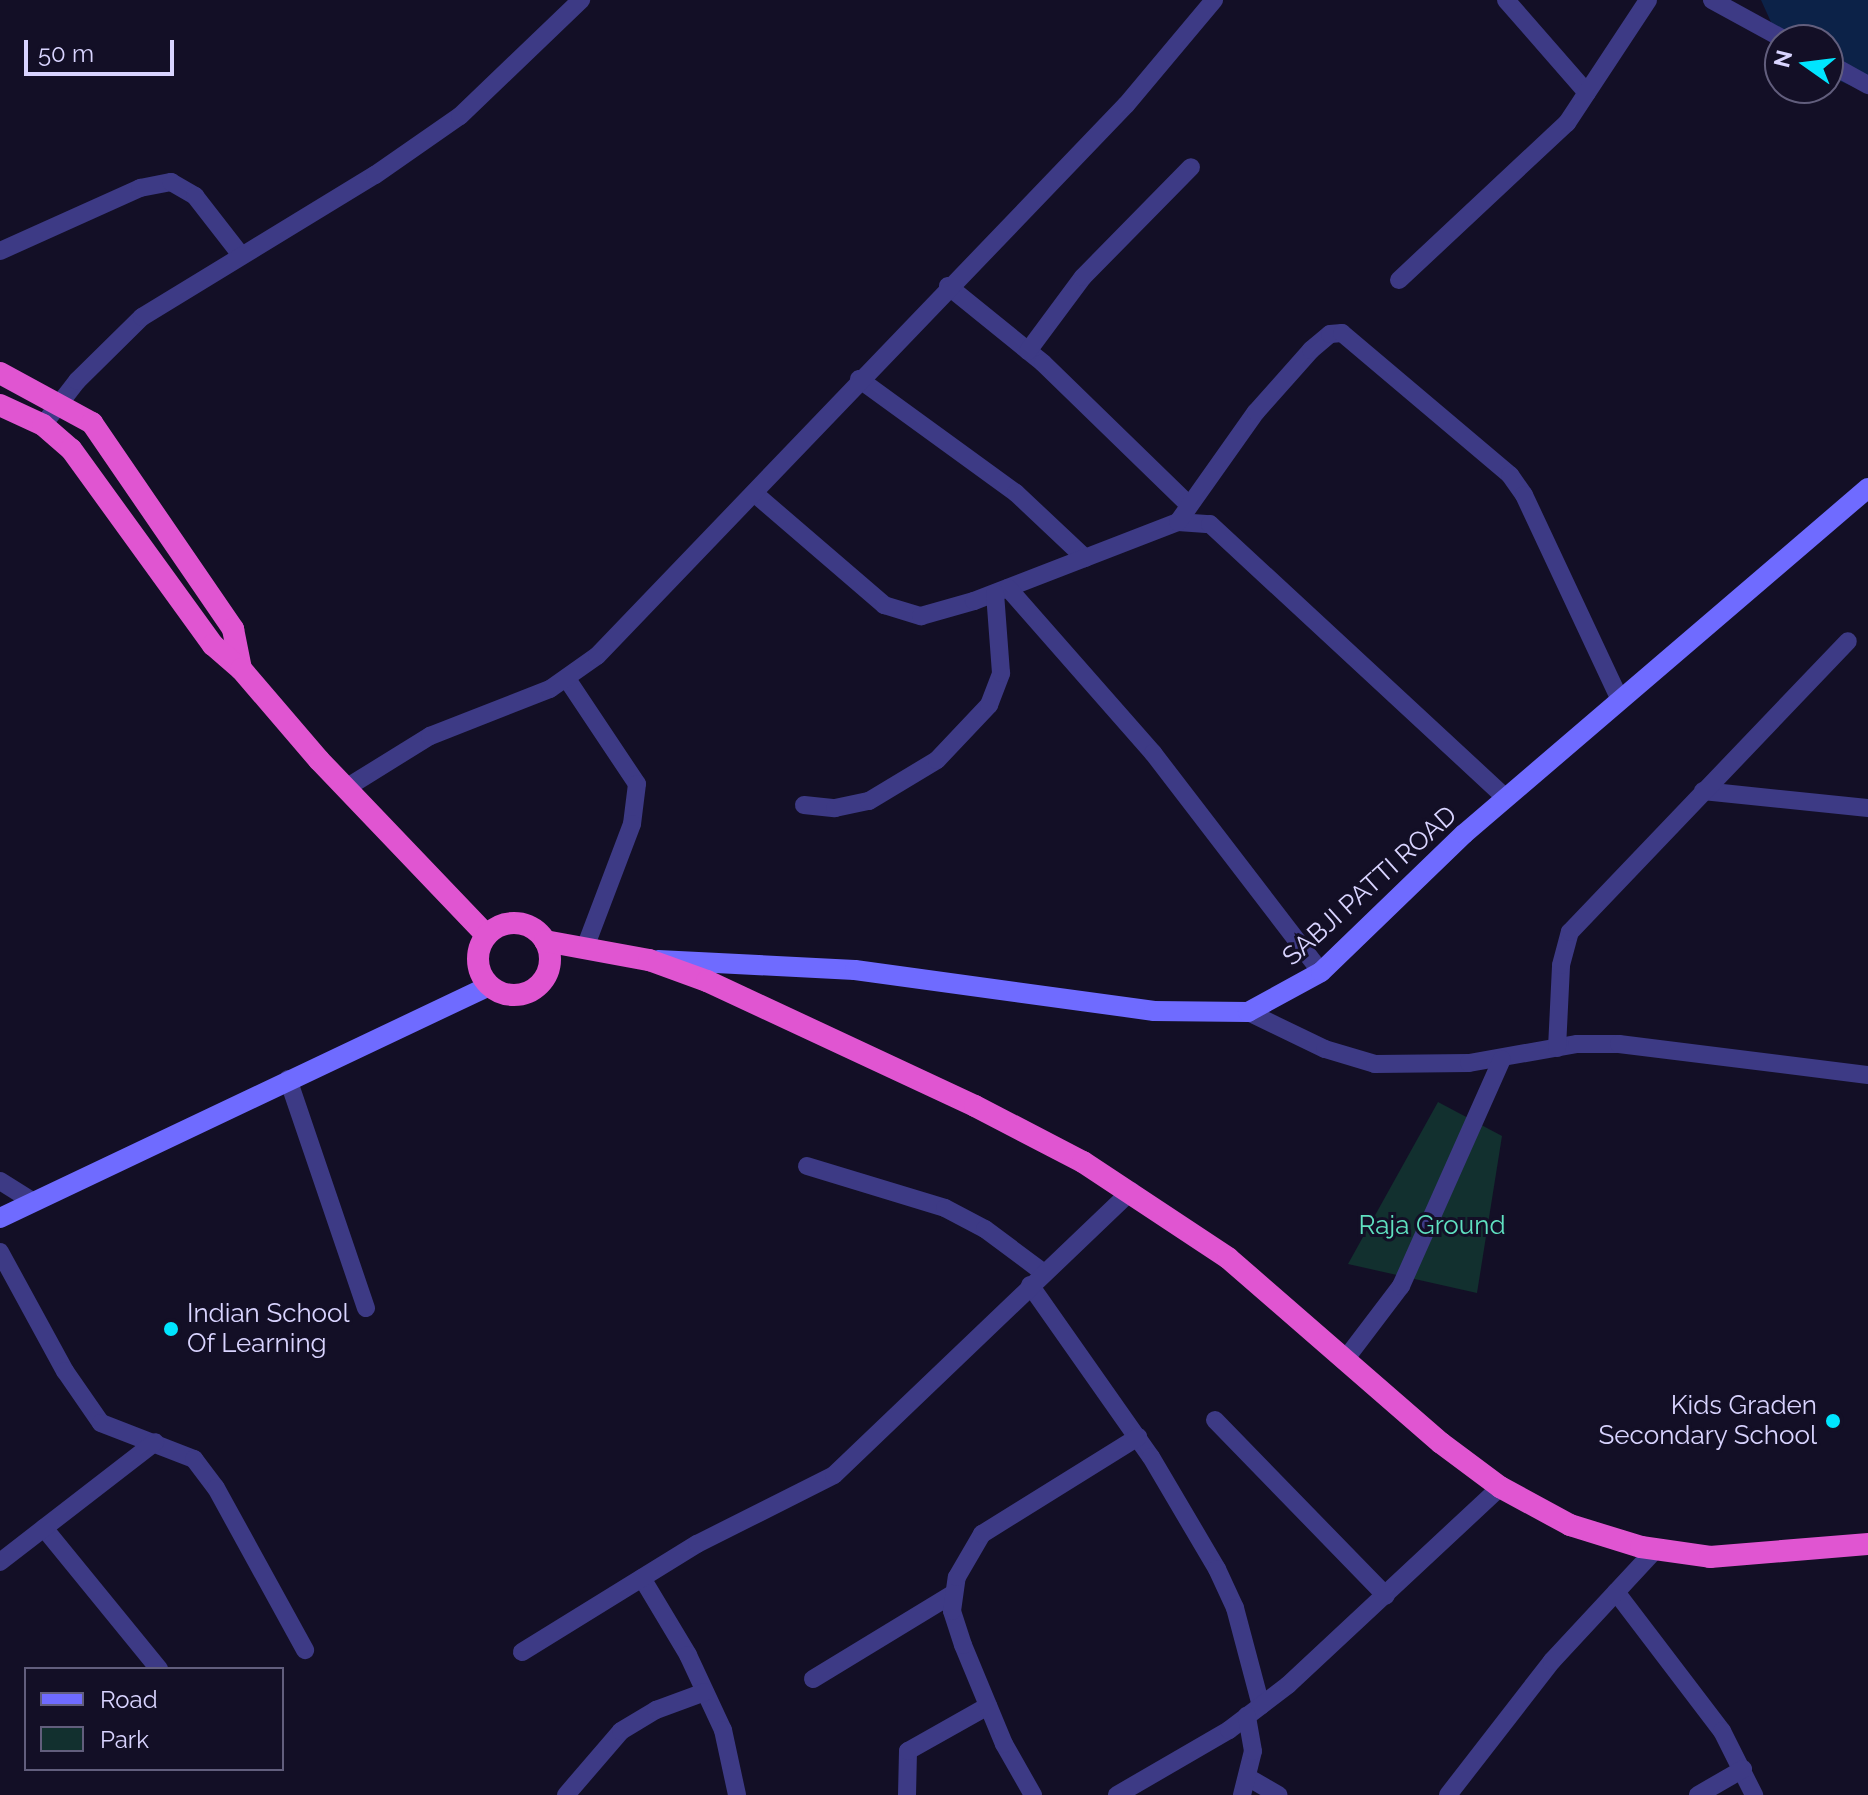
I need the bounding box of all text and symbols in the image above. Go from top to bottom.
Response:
scale bar [28,24,178,74]
north arrow [1764,24,1844,104]
text: 50 m [38,39,94,68]
text: N [1768,47,1797,70]
street label: SABJI PATTI ROAD [1277,800,1463,972]
park label: Raja Ground [1358,1210,1506,1242]
place label: Indian School Of Learning [187,1298,350,1360]
marker: Indian School Of Learning [162,1320,180,1338]
place label: Kids Graden Secondary School [1598,1390,1817,1452]
marker: Kids Graden Secondary School [1824,1412,1842,1430]
legend [24,1667,284,1771]
text: Road [100,1685,158,1714]
text: Park [100,1725,149,1754]

